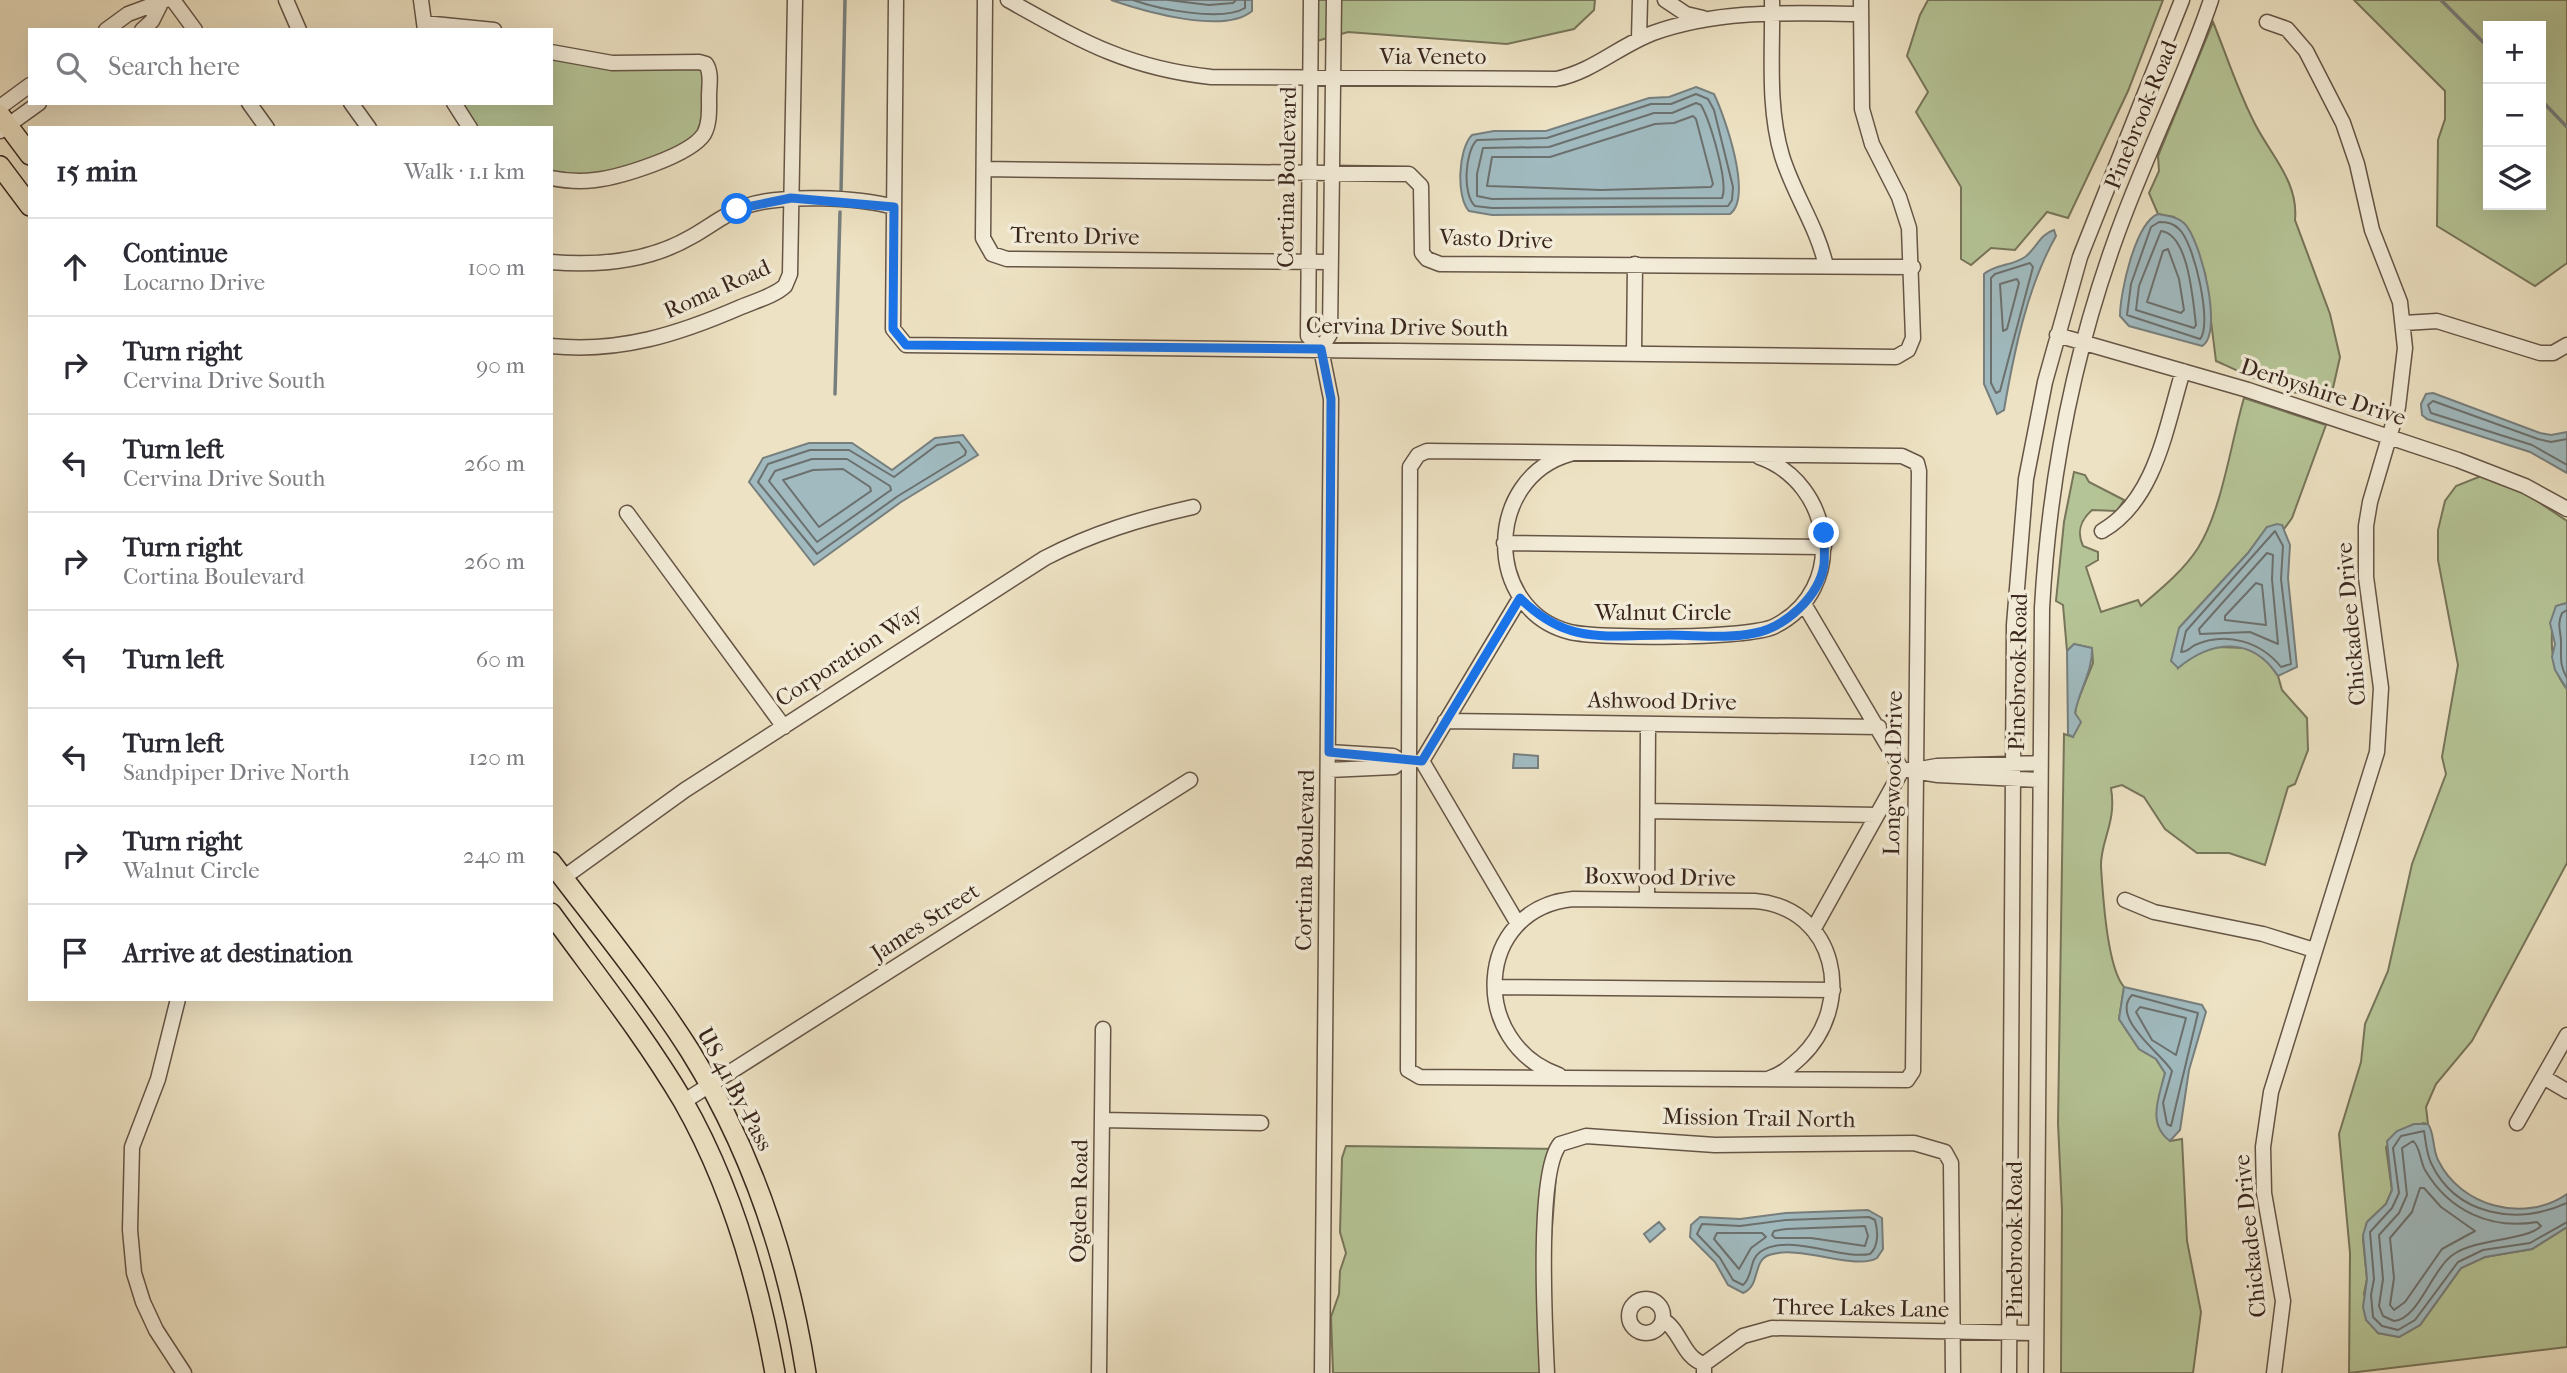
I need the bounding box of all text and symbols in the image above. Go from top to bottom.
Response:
map controls [2483,21,2546,210]
button: + [2483,21,2546,84]
search box [28,28,553,105]
street label: Pinebrook Road [2099,36,2183,193]
street label: Via Veneto [1379,43,1486,70]
icon: search [52,48,90,86]
text: Search here [108,51,240,82]
button: − [2483,84,2546,147]
street label: Cortina Boulevard [1272,86,1302,268]
button: layers [2483,147,2546,210]
text: 15 min [56,154,137,189]
text: Walk · 1.1 km [404,158,525,185]
route start [721,193,752,224]
street label: Trento Drive [1010,221,1140,251]
street label: Vasto Drive [1438,223,1553,254]
text: Continue [123,238,228,269]
icon: ahead [56,248,94,286]
street label: Roma Road [660,253,775,324]
text: 100 m [467,254,525,281]
text: Locarno Drive [123,269,265,296]
street label: Cervina Drive South [1306,312,1509,342]
text: Turn right [123,336,243,367]
icon: right [56,346,94,384]
text: 90 m [476,352,525,379]
street label: Derbyshire Drive [2237,353,2409,431]
text: Cervina Drive South [123,367,325,394]
text: Turn left [123,434,224,465]
icon: left [56,444,94,482]
text: 260 m [464,450,525,477]
text: Cervina Drive South [123,465,325,492]
route end [1808,517,1839,548]
text: Turn right [123,532,243,563]
street label: Chickadee Drive [2330,541,2372,707]
icon: right [56,542,94,580]
text: 260 m [464,548,525,575]
text: Cortina Boulevard [123,563,305,590]
street label: Pinebrook Road [2003,592,2033,751]
street label: Corporation Way [770,597,928,713]
street label: Walnut Circle [1594,599,1731,626]
icon: left [56,640,94,678]
text: Turn left [123,644,224,675]
text: 60 m [476,646,525,673]
street label: Ashwood Drive [1586,686,1737,716]
street label: Longwood Drive [1878,690,1908,856]
text: Turn left [123,728,224,759]
icon: left [56,738,94,776]
text: 120 m [468,744,525,771]
text: Sandpiper Drive North [123,759,350,786]
street label: Cortina Boulevard [1290,769,1320,951]
text: Turn right [123,826,243,857]
icon: right [56,836,94,874]
text: 240 m [463,842,525,869]
text: Walnut Circle [123,857,260,884]
street label: Boxwood Drive [1584,862,1736,892]
street label: James Street [864,877,984,968]
icon: arrive [56,934,94,972]
text: Arrive at destination [123,938,353,969]
street label: US 41 By-Pass [691,1023,779,1155]
street label: Mission Trail North [1662,1103,1856,1133]
street label: Ogden Road [1064,1138,1094,1263]
street label: Chickadee Drive [2228,1153,2272,1319]
street label: Pinebrook Road [2001,1161,2028,1319]
street label: Three Lakes Lane [1773,1293,1949,1323]

